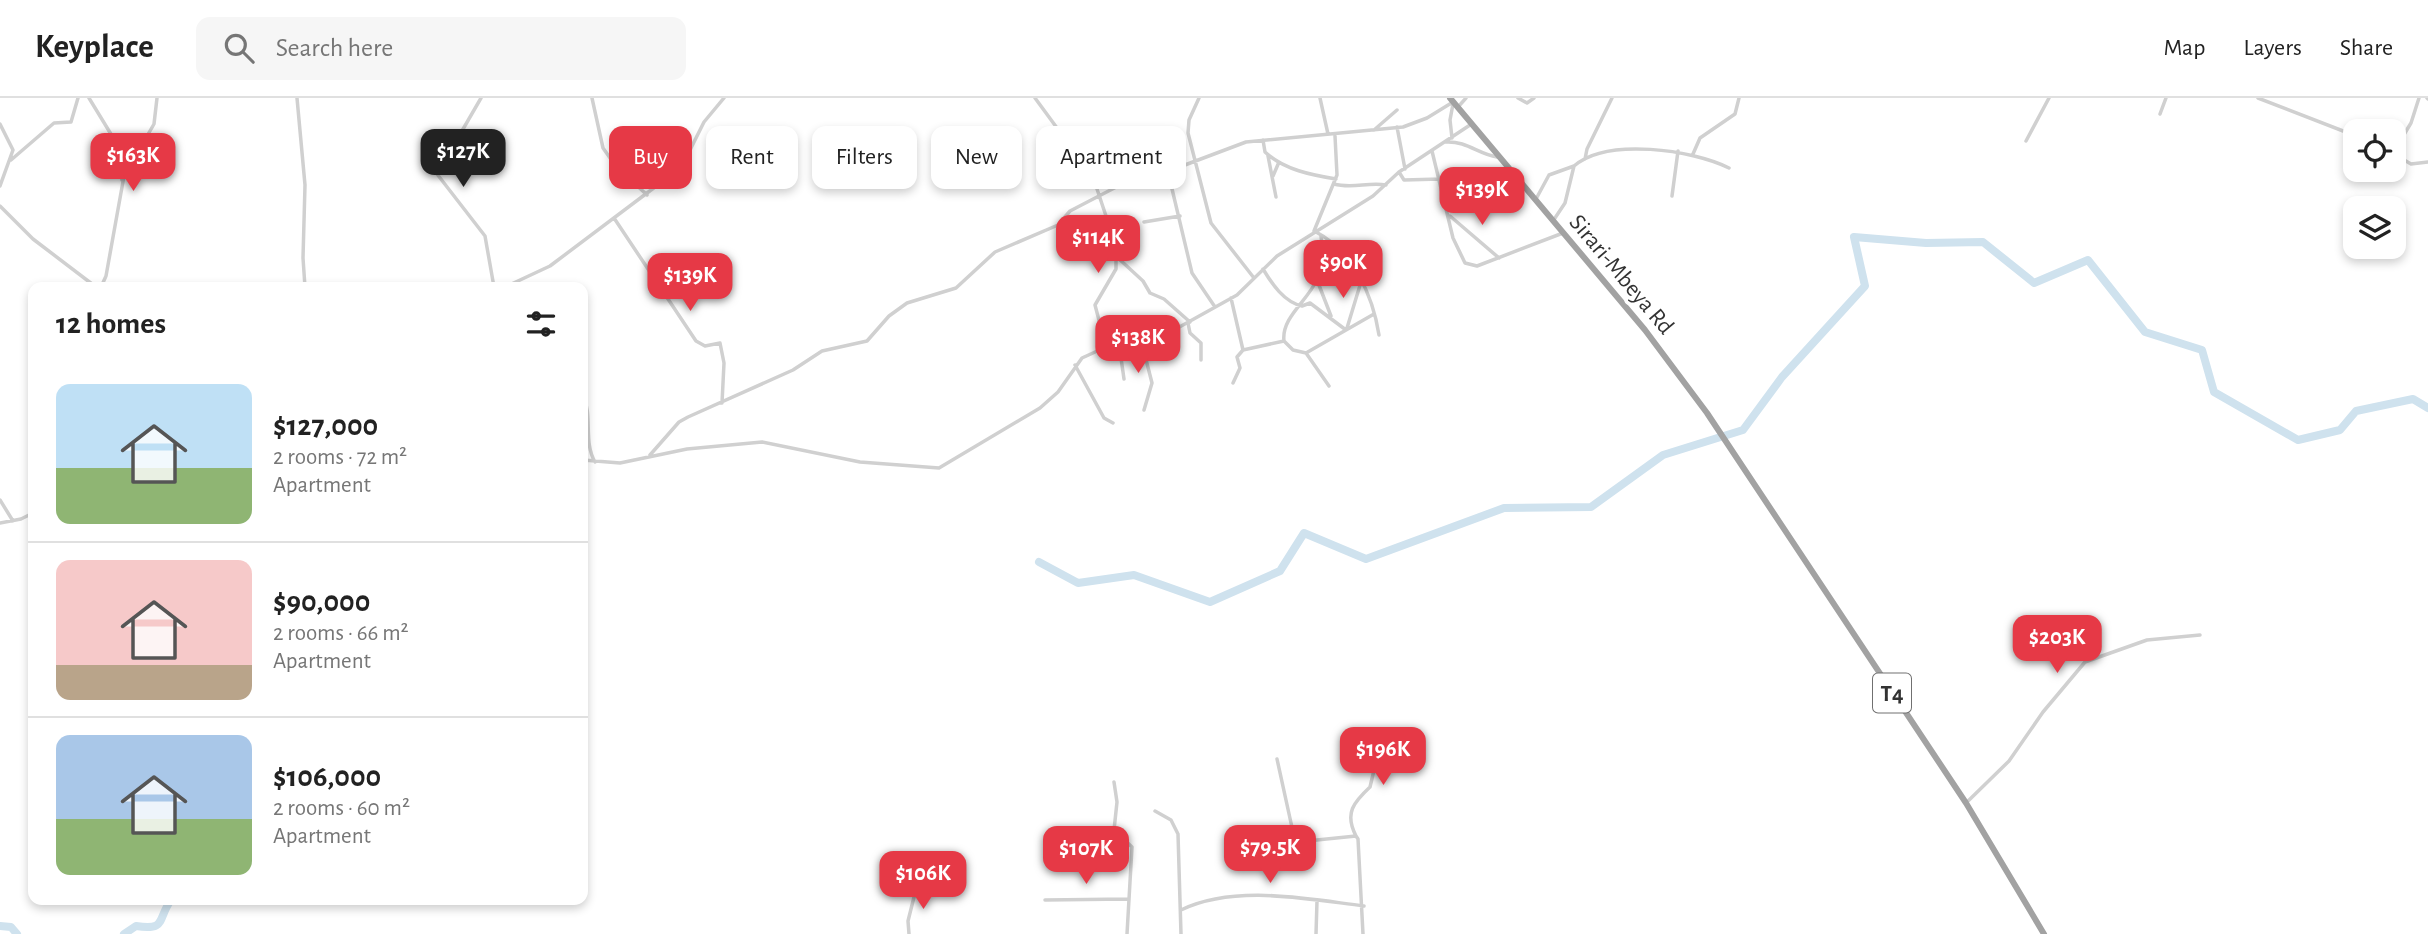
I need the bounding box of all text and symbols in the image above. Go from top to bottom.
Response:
search box [196,17,686,80]
icon: search [220,29,258,67]
text: Keyplace [35,31,154,64]
text: Search here [276,35,393,61]
text: Map [2163,36,2205,60]
text: Layers [2243,36,2302,60]
text: Share [2340,36,2393,60]
map controls [2343,119,2406,259]
button: locate [2343,119,2406,182]
chip: Buy [609,126,692,189]
chip: Rent [706,126,798,189]
chip: Filters [812,126,917,189]
chip: New [931,126,1022,189]
chip: Apartment [1036,126,1186,189]
pin: $127K [414,130,512,189]
pin: $163K [84,134,182,193]
text: $127K [437,140,489,163]
text: $163K [106,144,160,167]
pin: $139K [1433,167,1531,227]
text: $139K [1455,178,1509,201]
button: layers [2343,196,2406,259]
street label: Sirari-Mbeya Rd [1565,210,1678,339]
pin: $114K [1049,216,1147,275]
text: $114K [1072,226,1124,249]
pin: $90K [1302,240,1384,300]
text: $90K [1320,251,1366,274]
pin: $139K [641,254,739,313]
text: $139K [663,264,717,287]
icon: filters [522,305,560,343]
text: 12 homes [56,309,166,339]
pin: $138K [1089,316,1187,375]
text: $138K [1111,326,1165,349]
text: $127,000 [273,411,378,441]
icon: home [112,412,196,496]
text: 2 rooms · 72 m² [273,446,407,469]
text: Apartment [273,474,371,497]
text: $90,000 [273,587,370,617]
icon: home [112,588,196,672]
pin: $203K [2008,616,2106,675]
text: 2 rooms · 66 m² [273,622,409,645]
text: $203K [2029,626,2085,649]
text: Apartment [273,650,371,673]
road number: T4 [1873,674,1911,712]
pin: $196K [1334,728,1432,787]
text: $196K [1356,738,1410,761]
text: $106,000 [273,762,381,792]
icon: home [112,763,196,847]
text: 2 rooms · 60 m² [273,797,410,820]
text: Apartment [273,825,371,848]
pin: $107K [1037,826,1135,886]
pin: $79.5K [1213,826,1327,885]
text: $79.5K [1240,836,1300,859]
text: $107K [1059,837,1113,860]
pin: $106K [874,852,972,911]
text: $106K [895,862,951,885]

